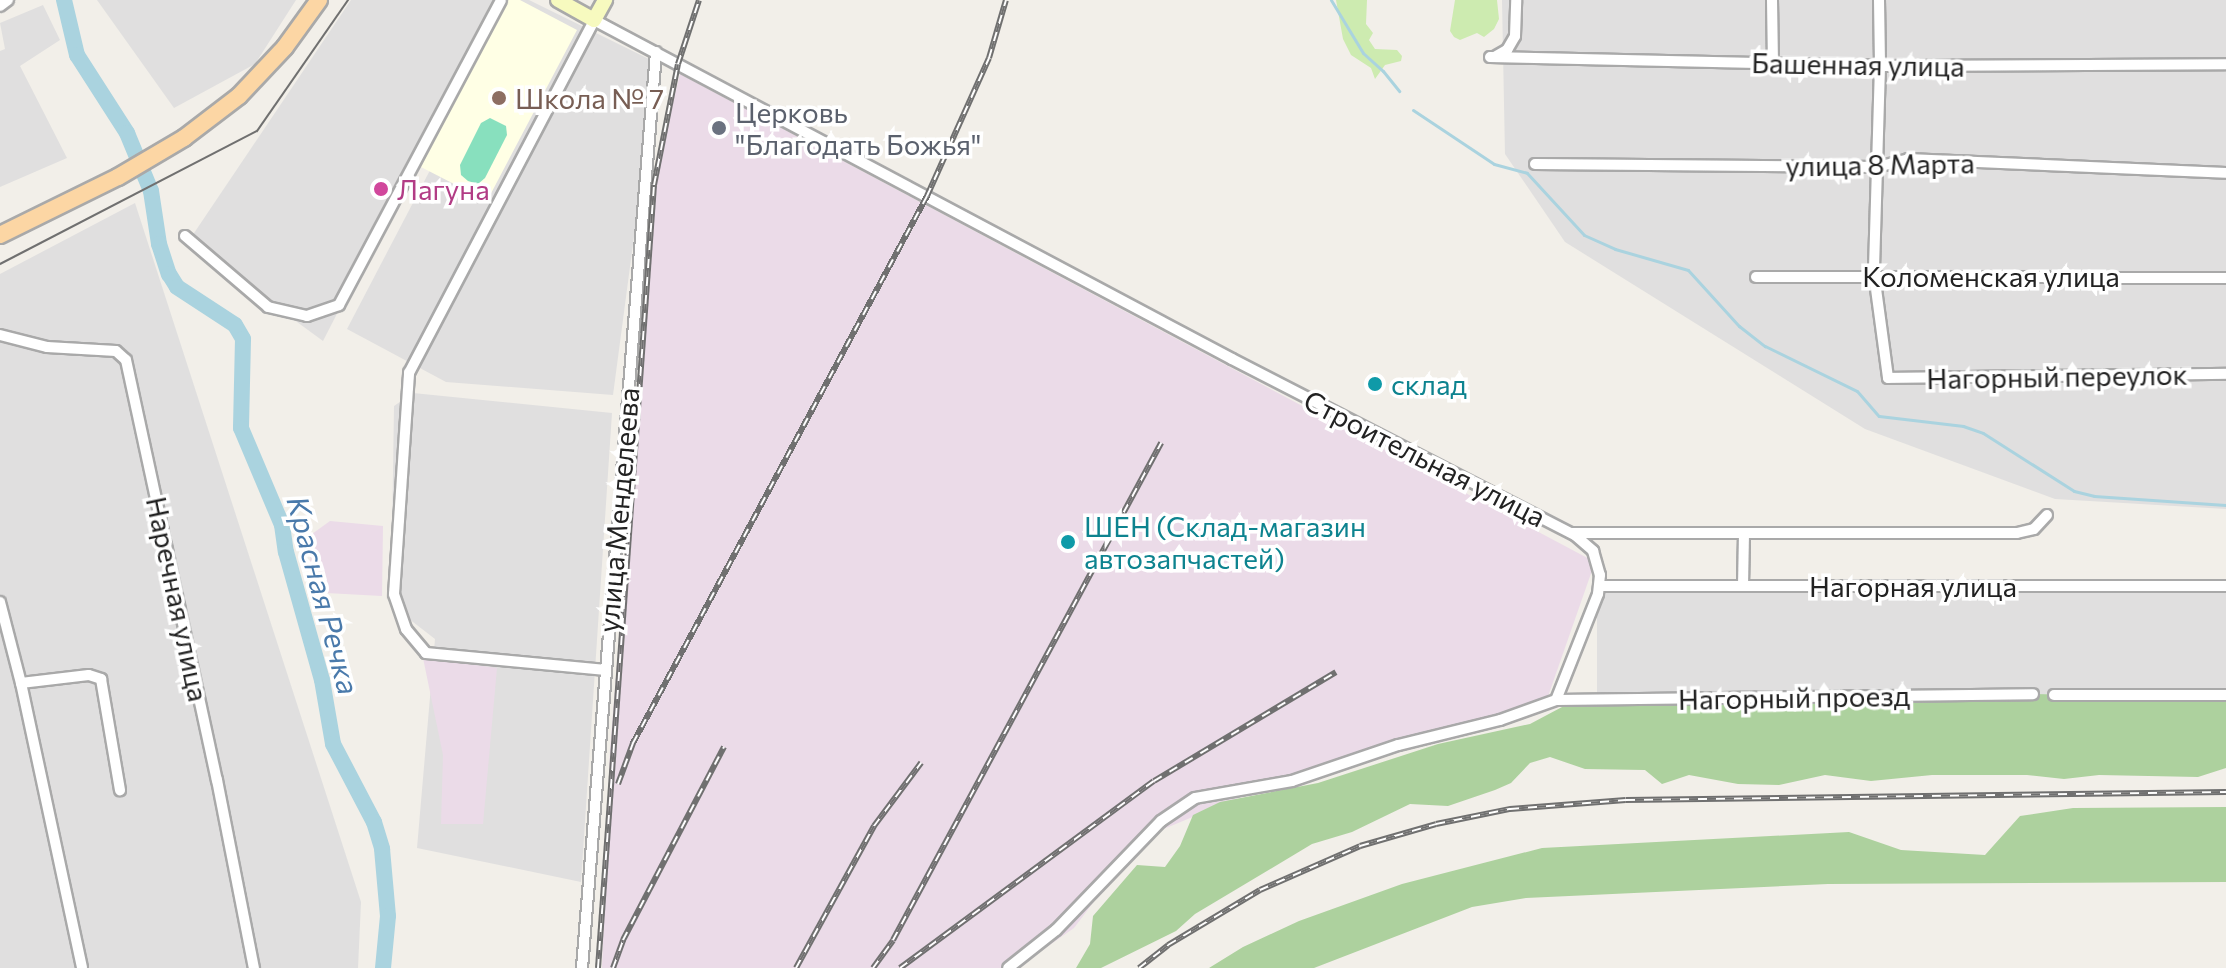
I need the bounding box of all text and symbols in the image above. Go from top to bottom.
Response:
street label: Башенная улица [1751,45,1965,83]
place label: Школа № 7 [515,81,664,115]
marker: Школа № 7 [490,89,508,107]
place label: Церковь "Благодать Божья" [735,95,981,161]
marker: Церковь "Благодать Божья" [710,119,728,137]
street label: улица 8 Марта [1785,146,1975,182]
place label: Лагуна [397,172,490,206]
marker: Лагуна [372,180,390,198]
street label: Коломенская улица [1862,259,2120,293]
street label: Нагорный переулок [1926,357,2188,395]
place label: склад [1391,367,1467,401]
marker: склад [1366,375,1384,393]
street label: Строительная улица [1299,383,1551,533]
street label: улица Менделеева [591,386,645,634]
water label: Красная Речка [280,492,368,698]
street label: Наречная улица [140,493,216,705]
place label: ШЕН (Склад-магазин автозапчастей) [1084,509,1366,575]
marker: ШЕН (Склад-магазин автозапчастей) [1059,533,1077,551]
street label: Нагорная улица [1809,569,2017,603]
street label: Нагорный проезд [1678,678,1910,716]

